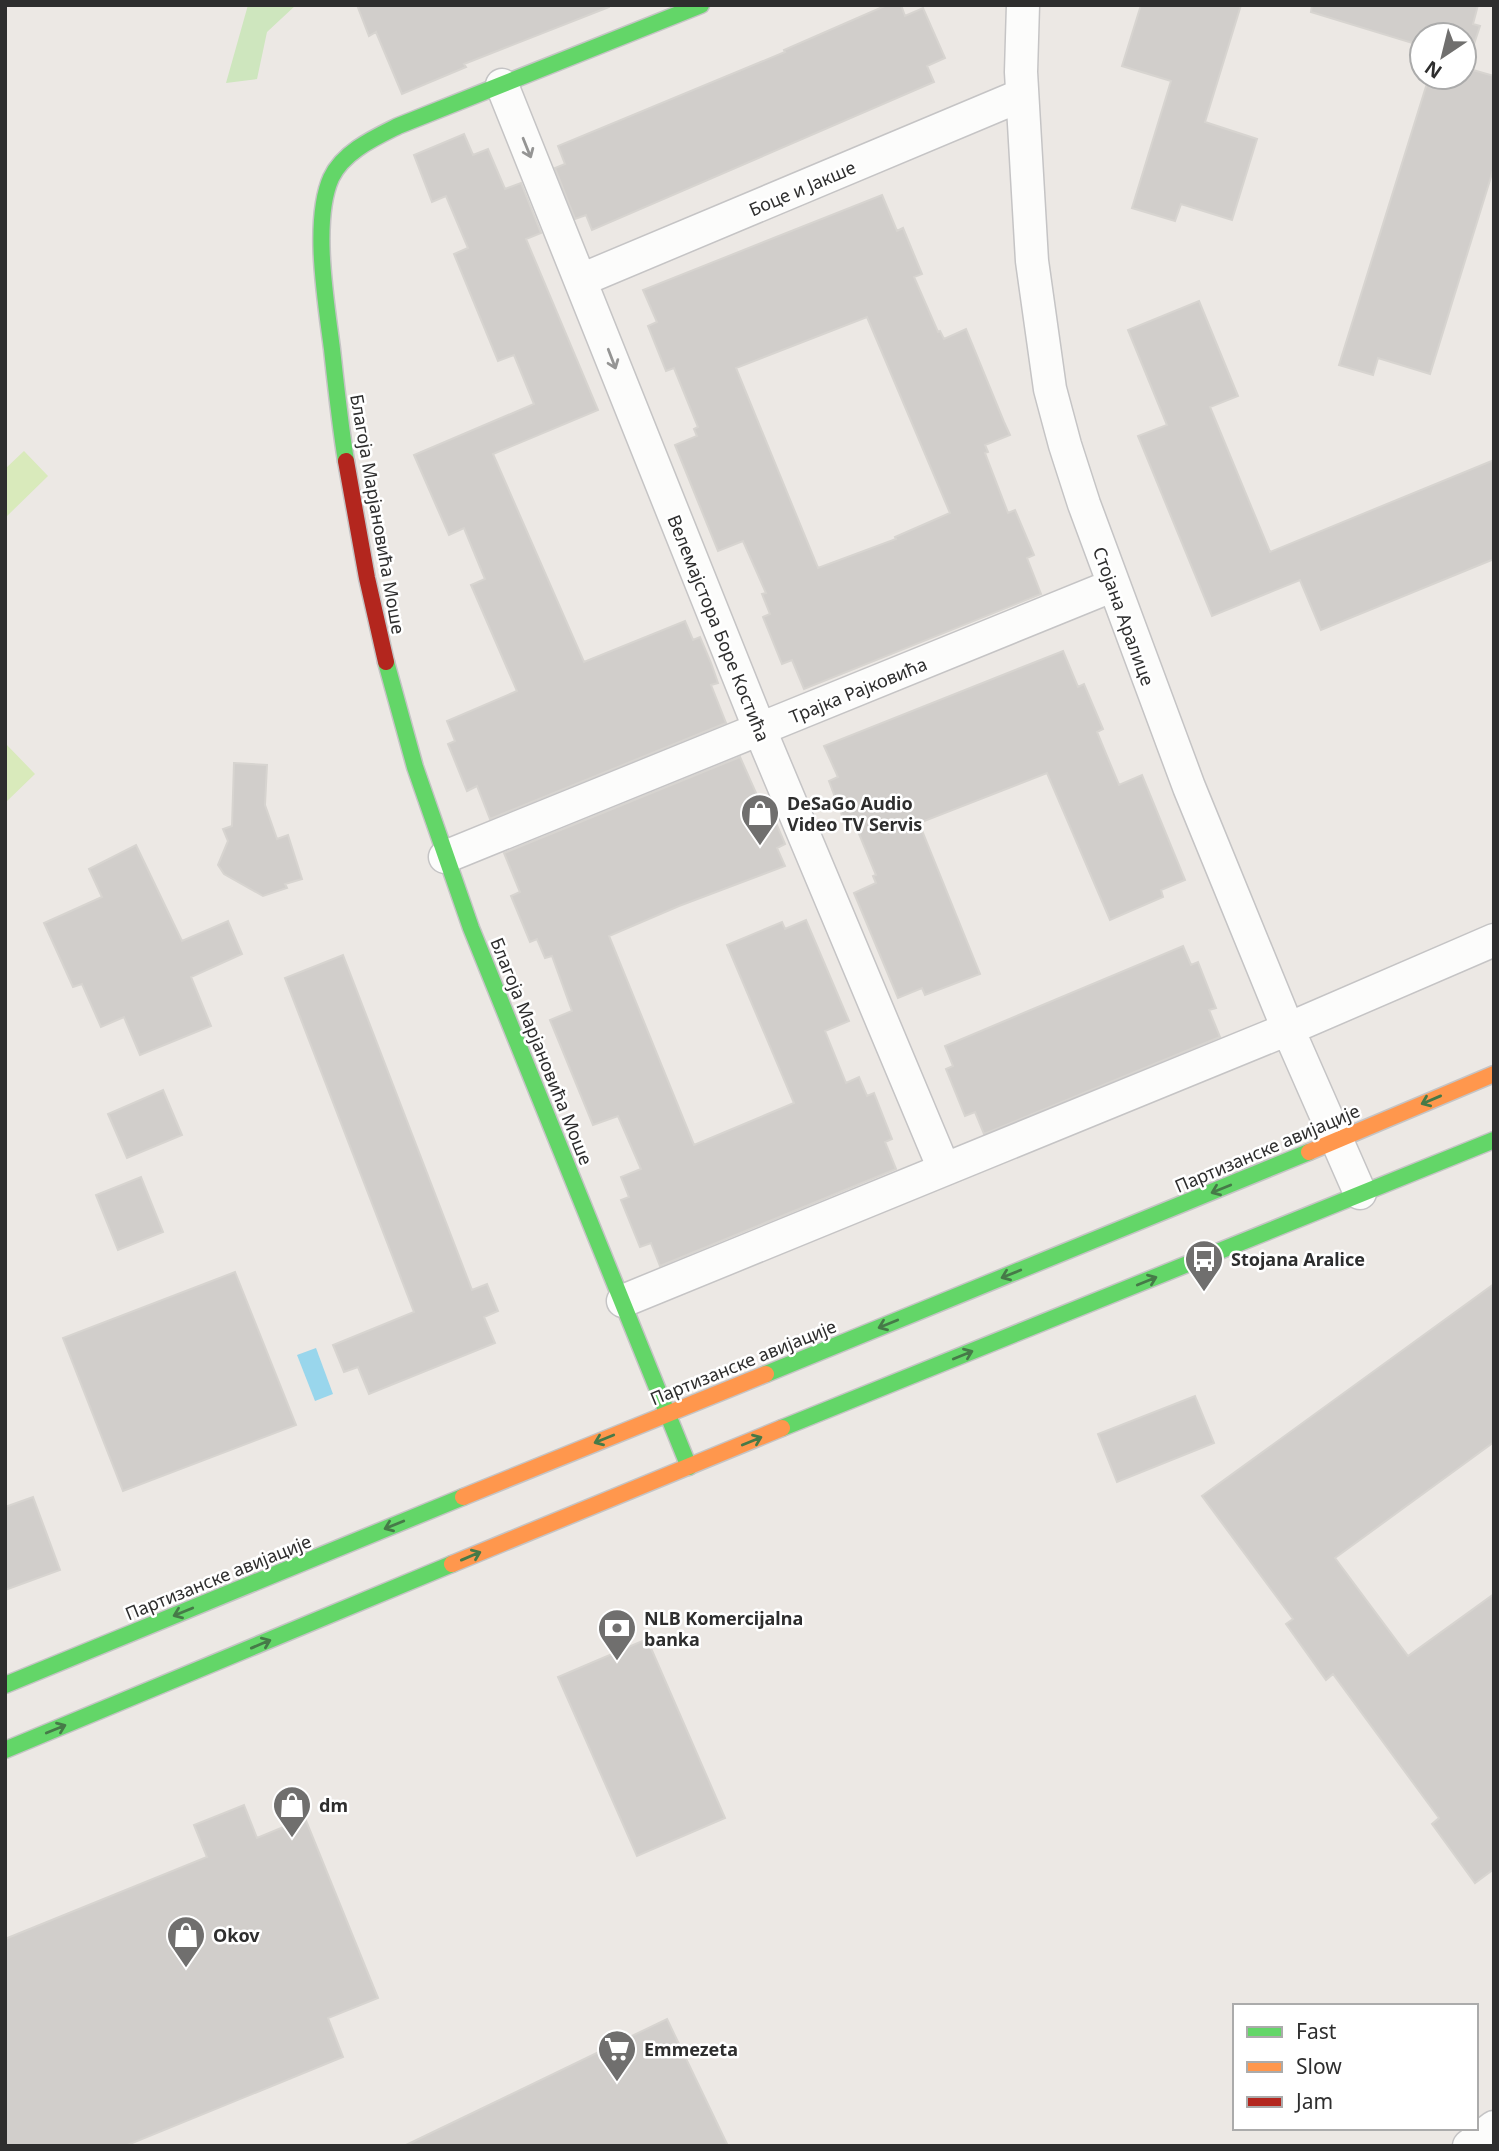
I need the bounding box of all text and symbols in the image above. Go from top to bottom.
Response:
north arrow [1408,21,1478,91]
text: N [1419,55,1447,85]
one-way arrow [522,137,535,158]
street label: Боце и Јакше [745,155,859,221]
one-way arrow [607,347,620,369]
street label: Благоја Марјановића Моше [345,392,411,636]
street label: Велемајстора Боре Костића [662,511,776,745]
street label: Стојана Аралице [1088,543,1160,689]
street label: Трајка Рајковића [786,651,930,729]
place label: DeSaGo Audio Video TV Servis [787,791,922,836]
shop icon: DeSaGo Audio Video TV Servis [739,792,781,847]
street label: Благоја Марјановића Моше [485,934,599,1168]
one-way arrow [1421,1095,1442,1108]
street label: Партизанске авијације [1171,1098,1363,1198]
one-way arrow [1211,1183,1233,1196]
bus stop icon: Stojana Aralice [1183,1238,1225,1293]
place label: Stojana Aralice [1231,1247,1365,1271]
one-way arrow [1000,1269,1022,1282]
one-way arrow [1136,1273,1157,1286]
street label: Партизанске авијације [646,1314,840,1410]
one-way arrow [878,1318,900,1331]
one-way arrow [952,1348,974,1361]
one-way arrow [741,1433,763,1446]
one-way arrow [594,1434,615,1447]
one-way arrow [383,1520,405,1533]
street label: Партизанске авијације [121,1529,315,1625]
one-way arrow [459,1549,481,1562]
one-way arrow [173,1606,195,1619]
place label: NLB Komercijalna banka [644,1606,803,1651]
bank icon: NLB Komercijalna banka [596,1607,638,1662]
one-way arrow [249,1637,271,1650]
one-way arrow [45,1722,67,1735]
shop icon: dm [271,1784,313,1839]
place label: dm [319,1793,348,1817]
shop icon: Okov [165,1914,207,1969]
place label: Okov [213,1923,260,1947]
legend [1233,2004,1478,2130]
text: Fast [1296,2017,1337,2045]
supermarket icon: Emmezeta [596,2028,638,2083]
place label: Emmezeta [644,2037,738,2061]
text: Slow [1296,2052,1342,2080]
text: Jam [1294,2087,1333,2115]

